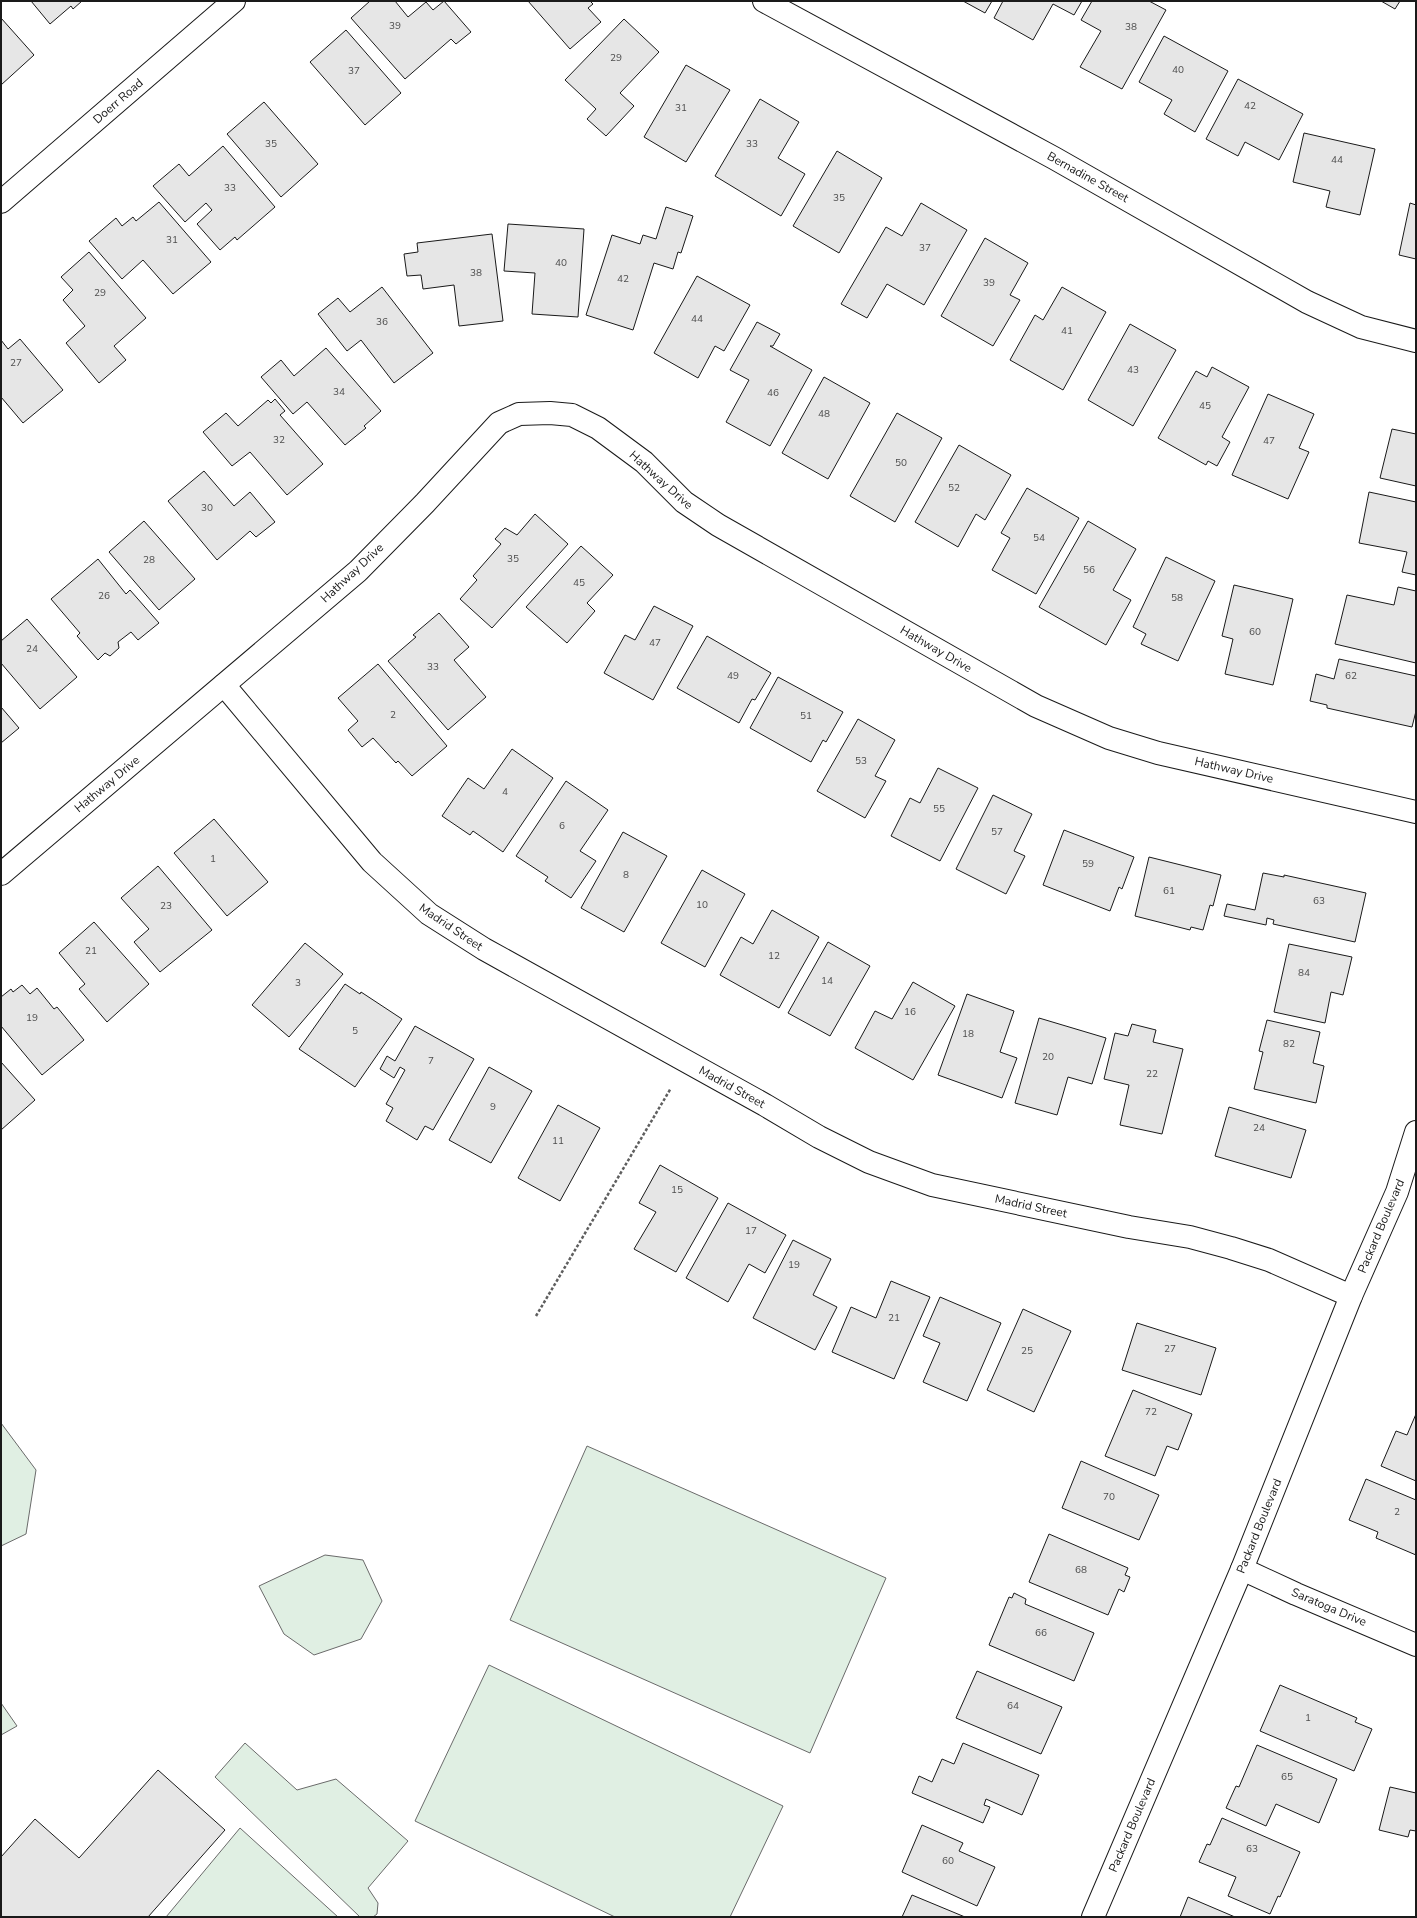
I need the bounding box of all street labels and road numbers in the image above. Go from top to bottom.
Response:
street label: Doerr Road [90,75,146,127]
street label: Bernadine Street [1044,148,1132,206]
street label: Hathway Drive [626,447,696,513]
street label: Hathway Drive [317,540,387,606]
street label: Hathway Drive [897,622,975,676]
street label: Hathway Drive [71,752,143,816]
street label: Hathway Drive [1193,753,1275,787]
street label: Madrid Street [416,900,487,955]
street label: Madrid Street [696,1062,769,1112]
street label: Packard Boulevard [1354,1176,1408,1276]
street label: Madrid Street [993,1191,1069,1222]
street label: Packard Boulevard [1233,1476,1285,1576]
street label: Saratoga Drive [1289,1584,1369,1630]
street label: Packard Boulevard [1105,1775,1159,1875]

